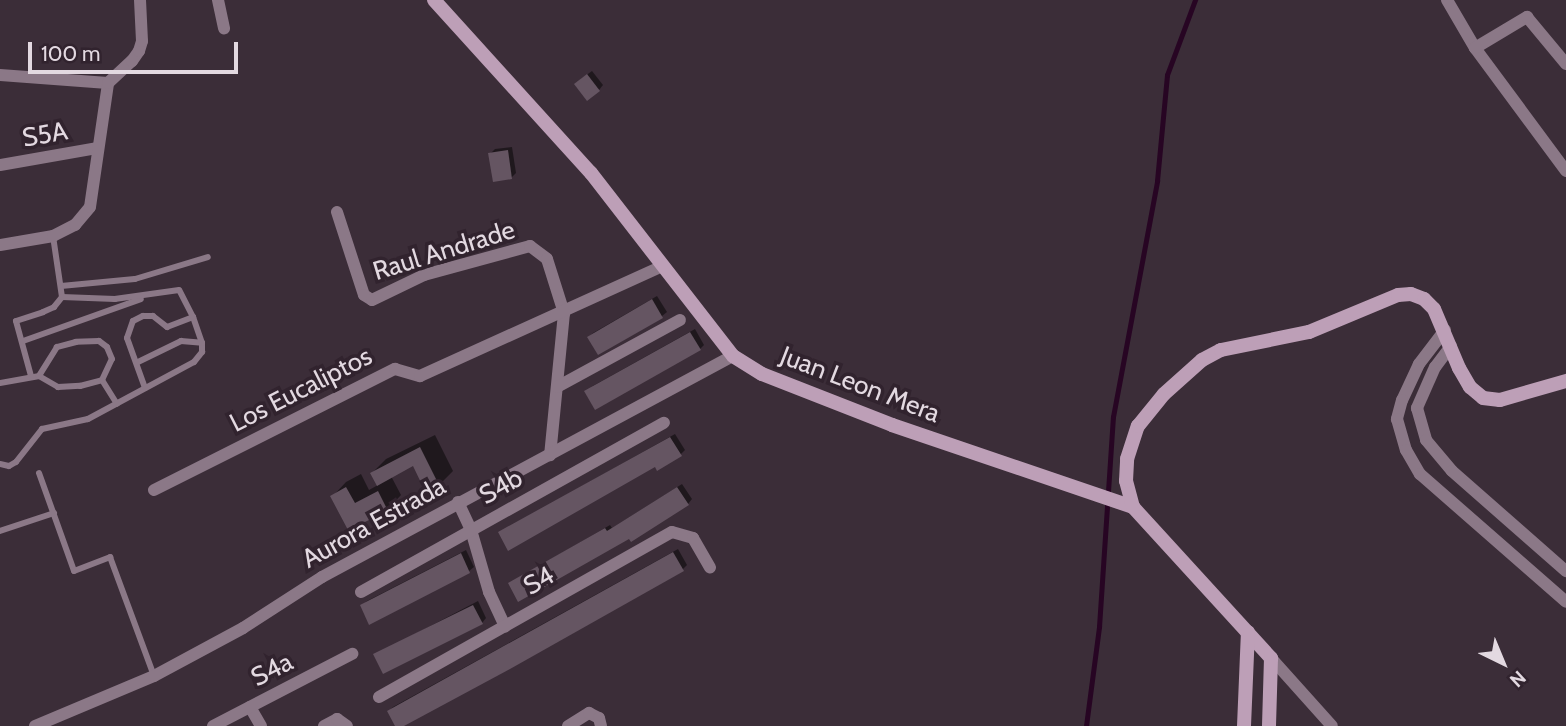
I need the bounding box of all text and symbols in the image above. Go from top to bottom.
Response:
scale bar [32,28,242,72]
text: 100 m [41,41,100,66]
street label: S5A [20,116,70,154]
street label: Raul Andrade [369,215,519,287]
street label: Juan Leon Mera [776,340,944,430]
street label: Los Eucaliptos [225,341,377,439]
street label: S4b [474,463,528,511]
street label: Aurora Estrada [297,471,451,575]
street label: S4 [518,560,560,602]
north arrow [1468,628,1538,698]
street label: S4a [246,646,298,694]
text: N [1505,666,1530,692]

